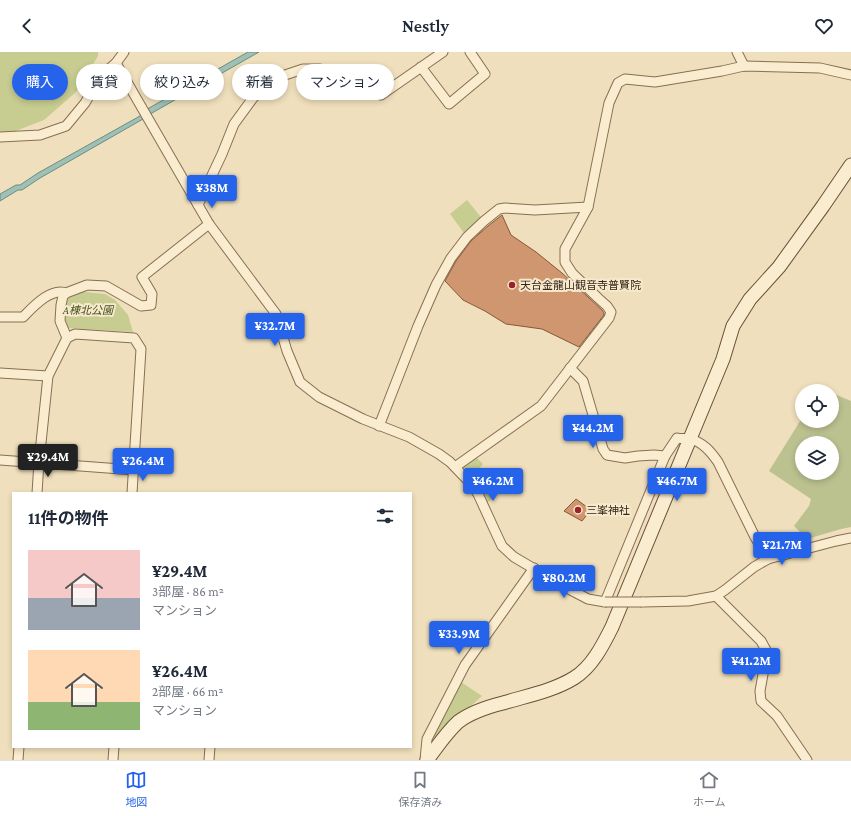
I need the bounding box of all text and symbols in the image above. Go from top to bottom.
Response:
icon: back [16,15,38,37]
icon: heart [813,15,835,37]
text: Nestly [402,16,449,36]
chip: 購入 [12,64,68,100]
chip: 賃貸 [76,64,132,100]
chip: 絞り込み [140,64,224,100]
chip: 新着 [232,64,288,100]
chip: マンション [296,64,394,100]
pin: ¥38M [188,175,236,209]
text: ¥38M [196,180,228,195]
place label: 天台金龍山観音寺普賢院 [520,279,641,291]
marker: 天台金龍山観音寺普賢院 [507,280,517,290]
park label: A棟北公園 [62,304,115,316]
pin: ¥32.7M [242,313,308,347]
text: ¥32.7M [255,318,295,333]
map controls [795,384,839,480]
button: locate [795,384,839,428]
pin: ¥44.2M [560,415,626,449]
text: ¥44.2M [572,420,614,435]
button: layers [795,436,839,480]
pin: ¥29.4M [15,444,81,478]
pin: ¥26.4M [110,448,176,482]
text: ¥29.4M [27,449,69,464]
text: ¥26.4M [122,453,164,468]
pin: ¥46.2M [460,468,526,502]
pin: ¥46.7M [644,468,710,502]
text: ¥46.2M [472,473,514,488]
text: ¥46.7M [656,473,698,488]
place label: 三峯神社 [586,504,630,516]
icon: filters [374,505,396,527]
marker: 三峯神社 [573,505,583,515]
text: 11件の物件 [28,509,109,528]
pin: ¥21.7M [749,532,815,566]
text: ¥21.7M [762,537,802,552]
text: ¥29.4M [152,562,207,581]
pin: ¥80.2M [531,565,597,599]
icon: home [60,566,108,614]
text: ¥80.2M [542,570,586,585]
text: 3部屋 · 86 m² [152,584,224,599]
text: マンション [152,603,217,618]
pin: ¥33.9M [426,621,492,655]
text: ¥33.9M [438,626,480,641]
pin: ¥41.2M [718,648,784,682]
text: ¥41.2M [731,653,771,668]
text: ¥26.4M [152,662,208,681]
icon: home [60,666,108,714]
text: 2部屋 · 66 m² [152,684,223,699]
text: マンション [152,703,217,718]
tab: 地図 [125,769,147,809]
tab: 保存済み [398,769,442,809]
tab: ホーム [693,769,726,809]

